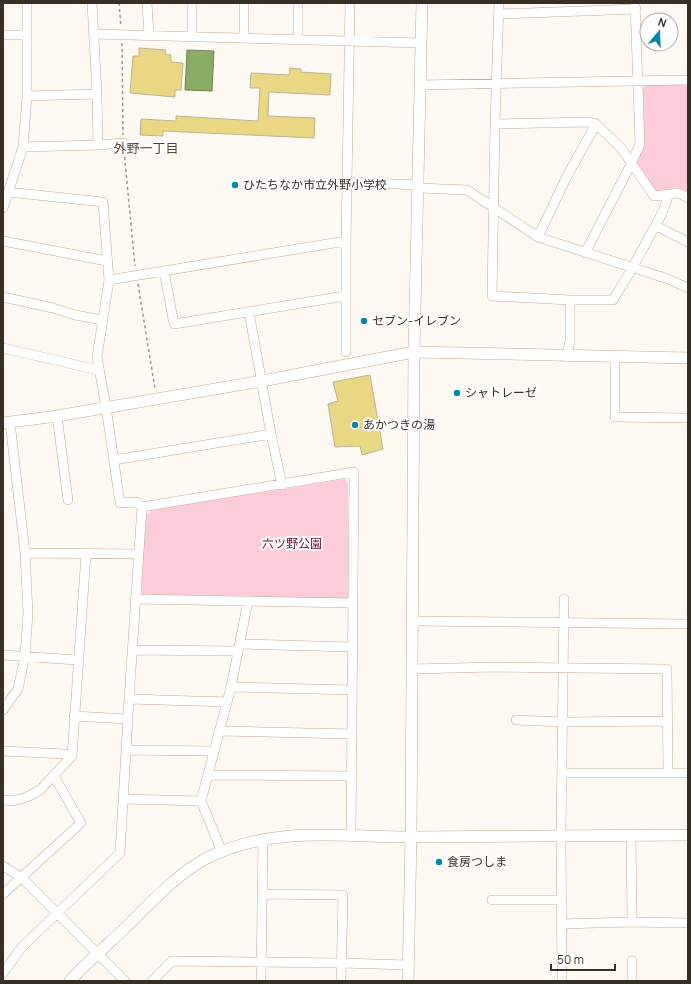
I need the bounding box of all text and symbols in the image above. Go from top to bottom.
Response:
north arrow [639,12,679,52]
text: N [656,14,669,30]
district label: 外野一丁目 [113,139,179,157]
place label: ひたちなか市立外野小学校 [243,176,387,193]
marker: ひたちなか市立外野小学校 [230,180,240,190]
place label: セブン-イレブン [372,312,461,329]
marker: セブン-イレブン [359,316,369,326]
place label: シャトレーゼ [465,384,537,401]
marker: シャトレーゼ [452,388,462,398]
place label: あかつきの湯 [363,416,435,433]
marker: あかつきの湯 [350,420,360,430]
park label: 六ツ野公園 [262,535,322,552]
place label: 食房つしま [447,853,507,870]
marker: 食房つしま [434,857,444,867]
scale bar [551,946,615,972]
text: 50 m [557,951,584,968]

